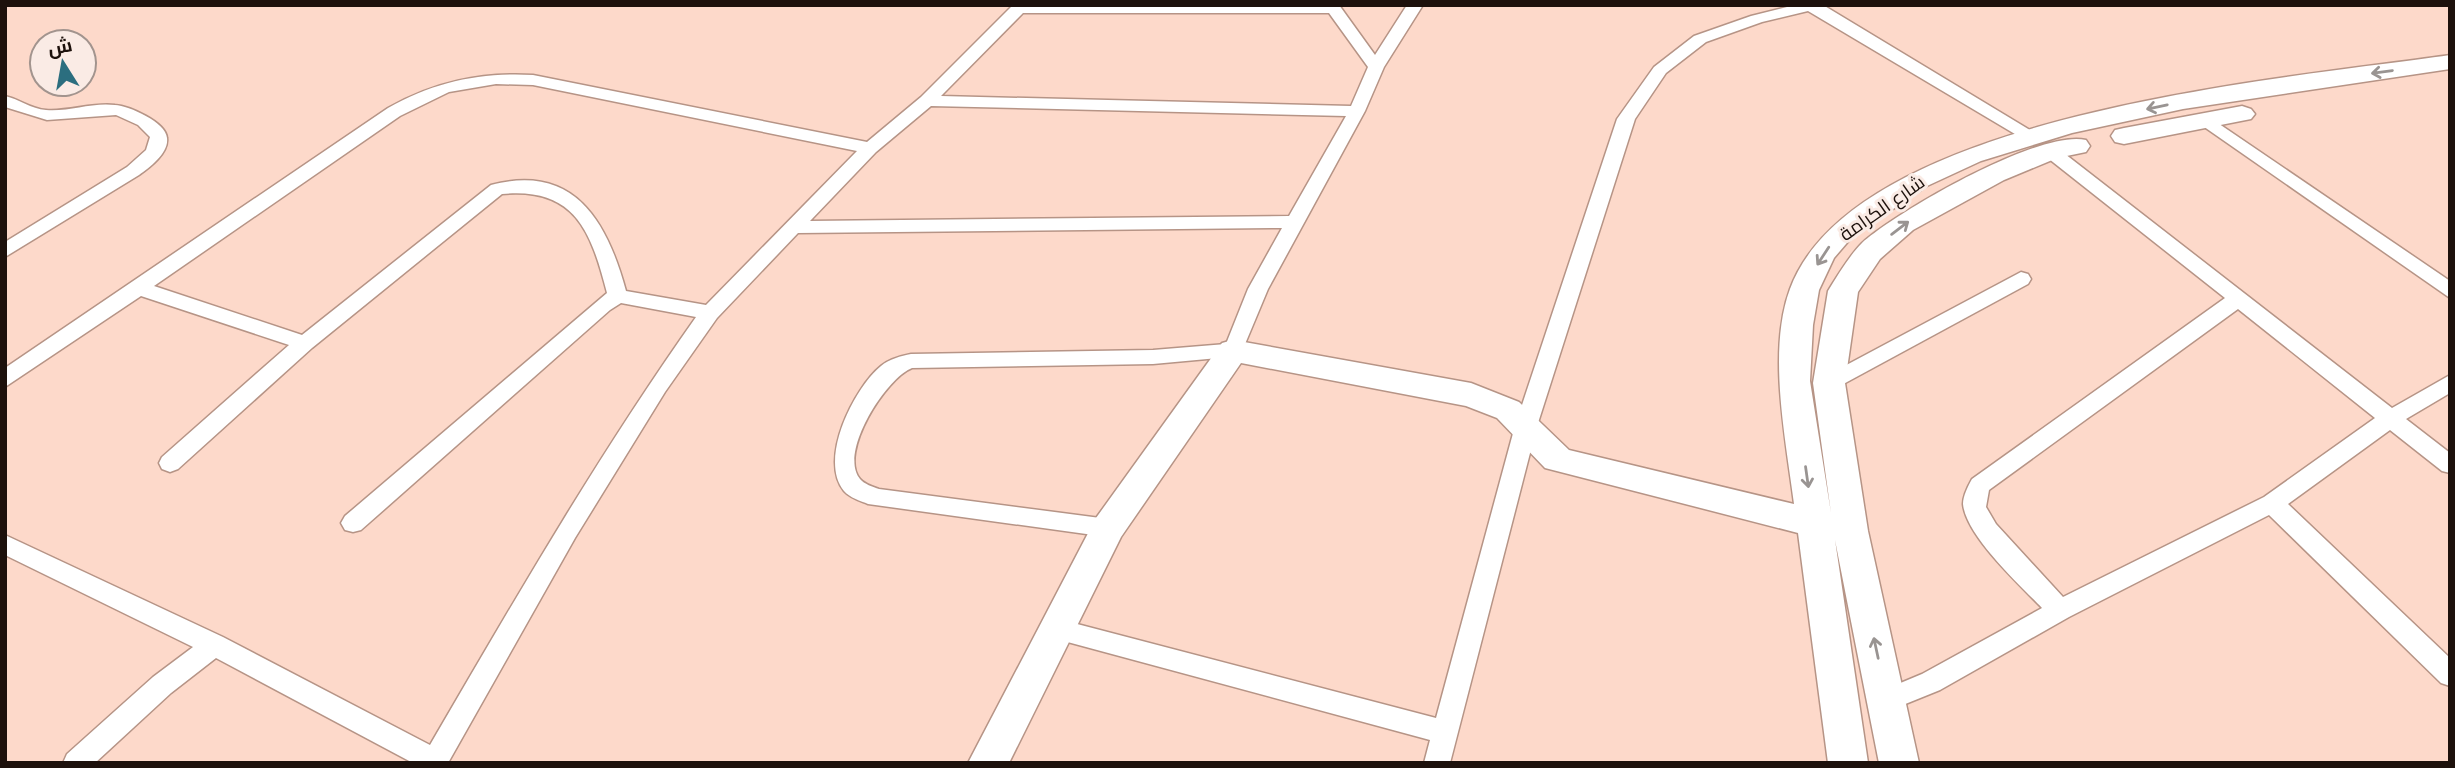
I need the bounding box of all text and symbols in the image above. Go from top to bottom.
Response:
north arrow [28,28,98,98]
text: ش [45,32,74,61]
one-way arrow [2371,66,2394,79]
one-way arrow [2146,100,2169,114]
street label: شارع الكرامة [1834,169,1930,247]
one-way arrow [1890,221,1909,235]
one-way arrow [1815,246,1830,265]
one-way arrow [1801,465,1814,488]
one-way arrow [1869,637,1882,660]

